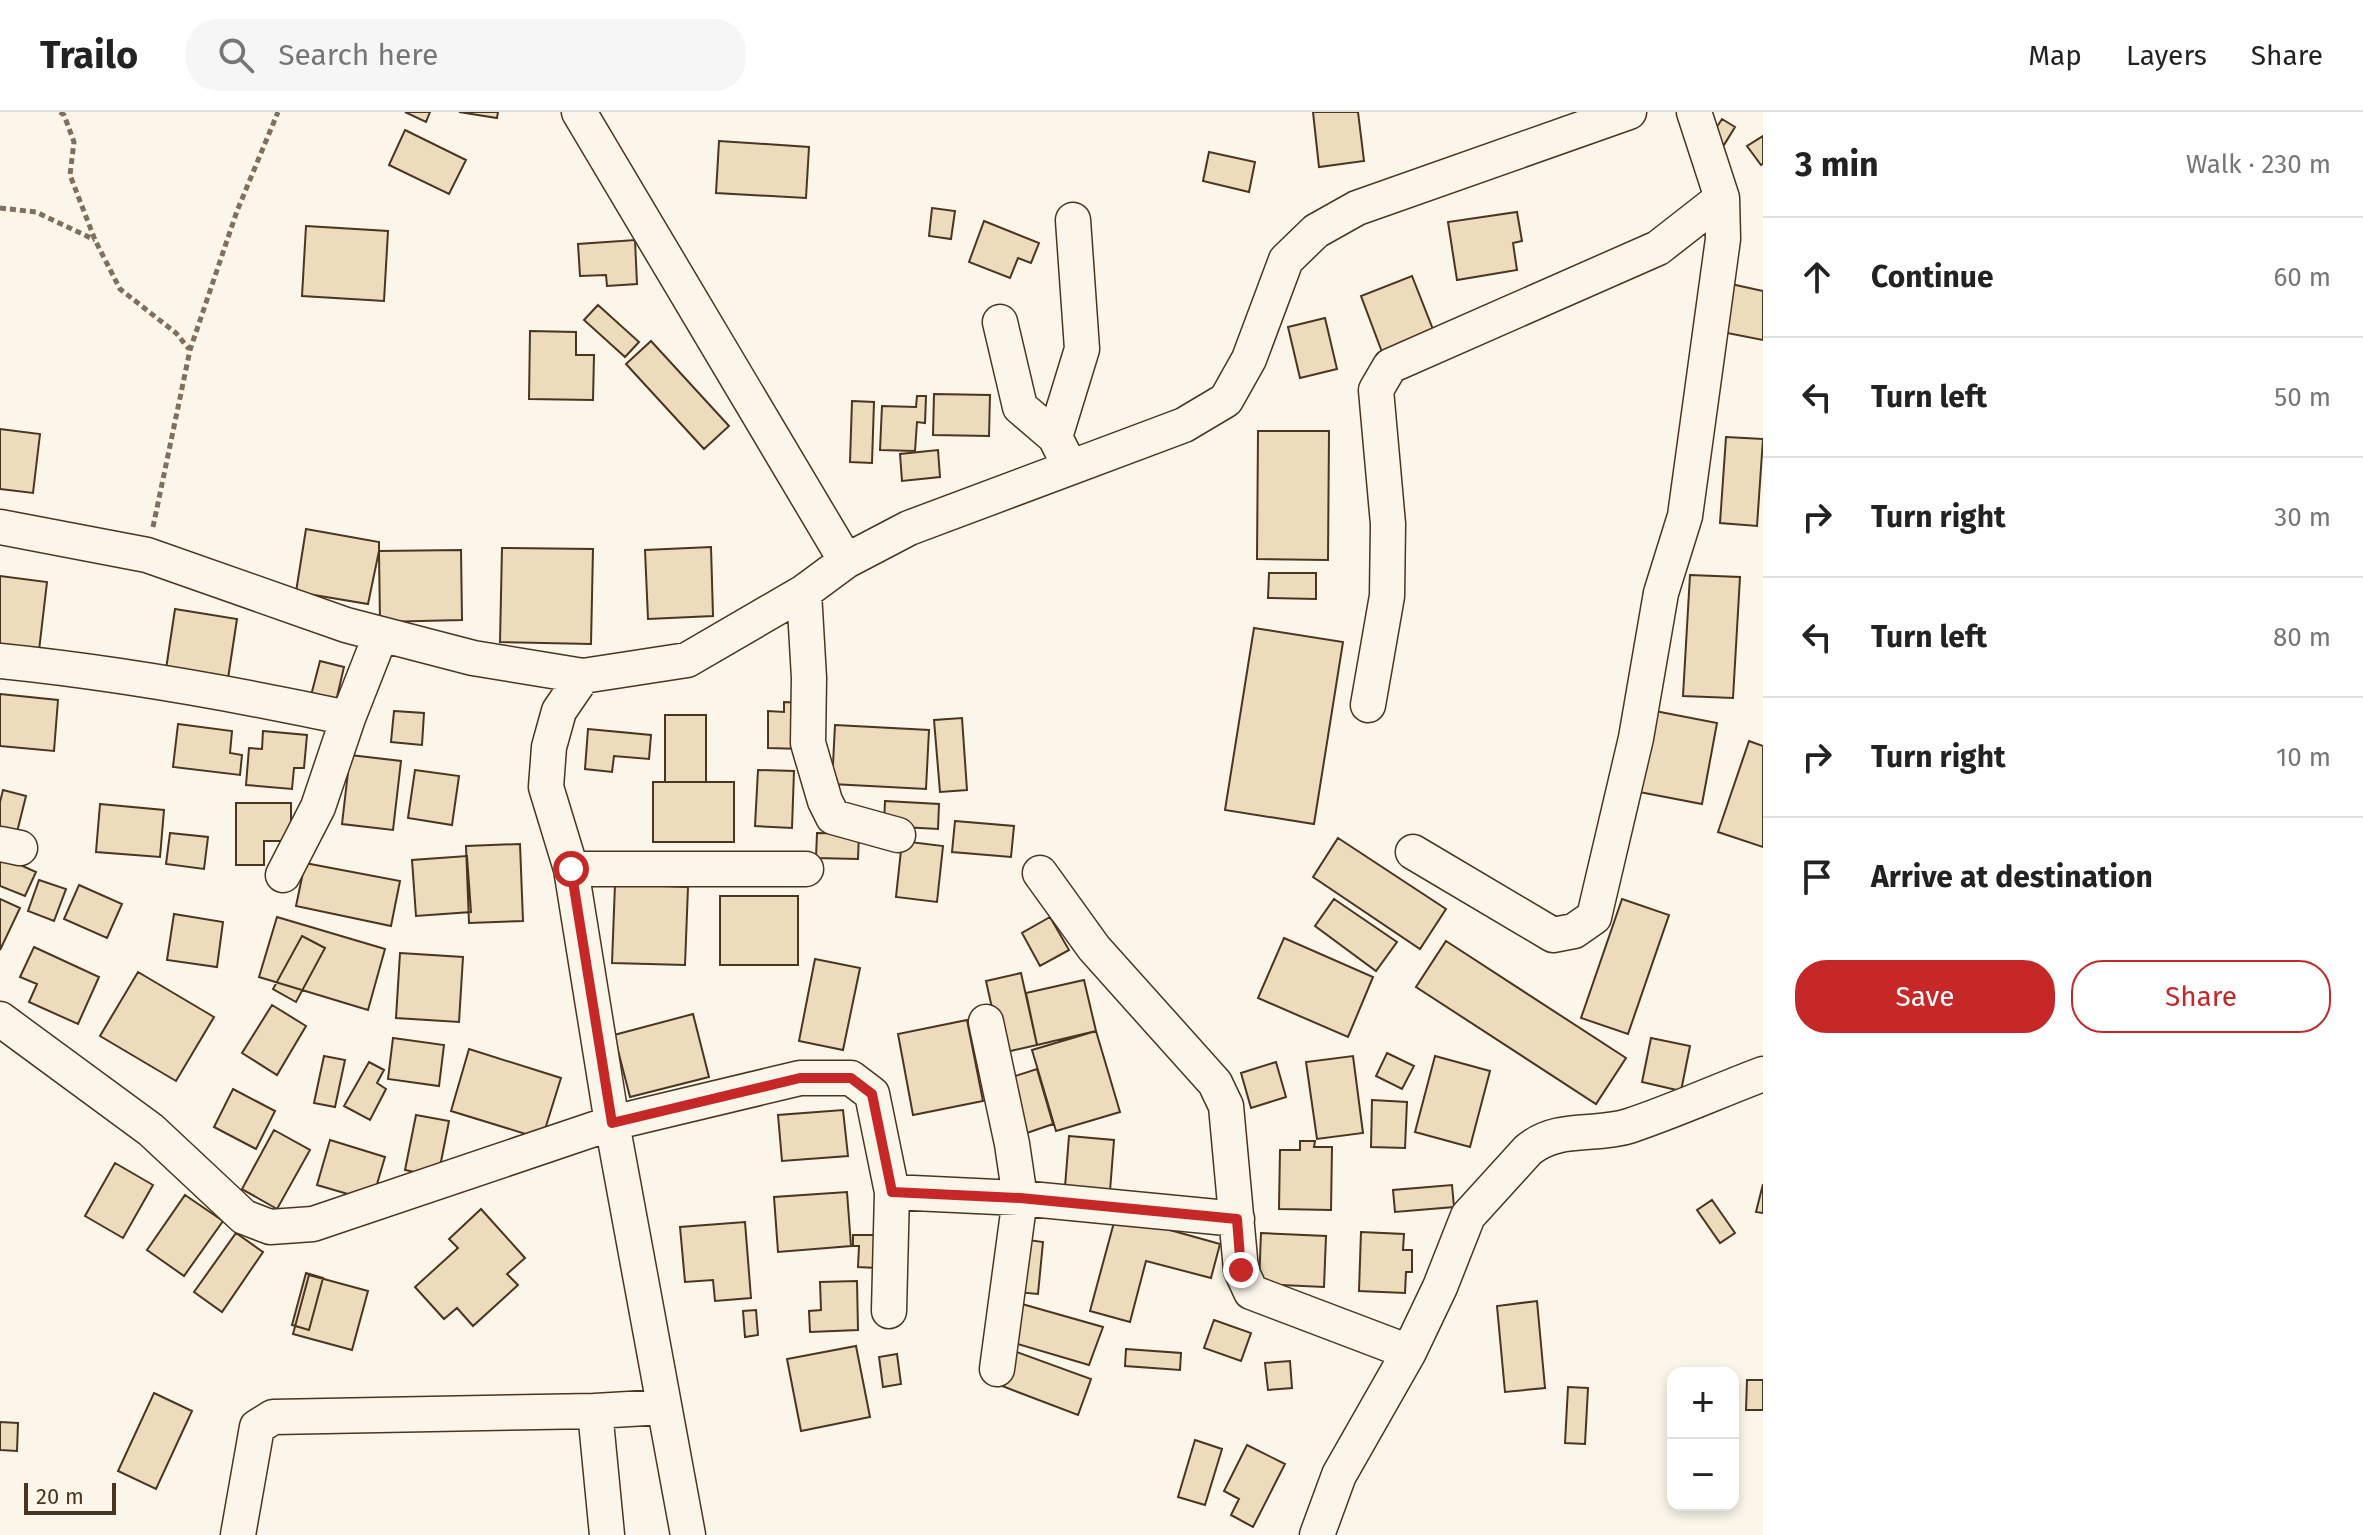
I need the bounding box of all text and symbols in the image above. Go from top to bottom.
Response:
search box [186,19,746,91]
text: Trailo [40,32,138,78]
icon: search [214,33,258,77]
text: Search here [278,37,438,73]
text: Map [2028,39,2082,72]
text: Layers [2126,39,2207,72]
text: Share [2251,39,2323,72]
text: 3 min [1795,144,1879,185]
text: Walk · 230 m [2186,149,2331,180]
icon: ahead [1795,255,1839,299]
text: Continue [1871,259,1994,295]
text: 60 m [2273,262,2331,293]
icon: left [1795,375,1839,419]
text: Turn left [1871,379,1987,415]
text: 50 m [2274,382,2331,413]
icon: right [1795,495,1839,539]
text: Turn right [1871,499,2006,535]
text: 30 m [2274,502,2331,533]
icon: left [1795,615,1839,659]
text: Turn left [1871,619,1987,655]
text: 80 m [2273,622,2331,653]
icon: right [1795,735,1839,779]
text: Turn right [1871,739,2006,775]
text: 10 m [2276,742,2331,773]
route start [553,851,589,887]
icon: arrive [1795,855,1839,899]
text: Arrive at destination [1871,859,2153,895]
button: Save [1795,960,2055,1033]
button: Share [2071,960,2331,1033]
route end [1223,1252,1259,1288]
map controls [1667,1367,1739,1511]
button: + [1667,1367,1739,1439]
button: − [1667,1439,1739,1511]
scale bar [24,1479,116,1515]
text: 20 m [36,1483,84,1510]

